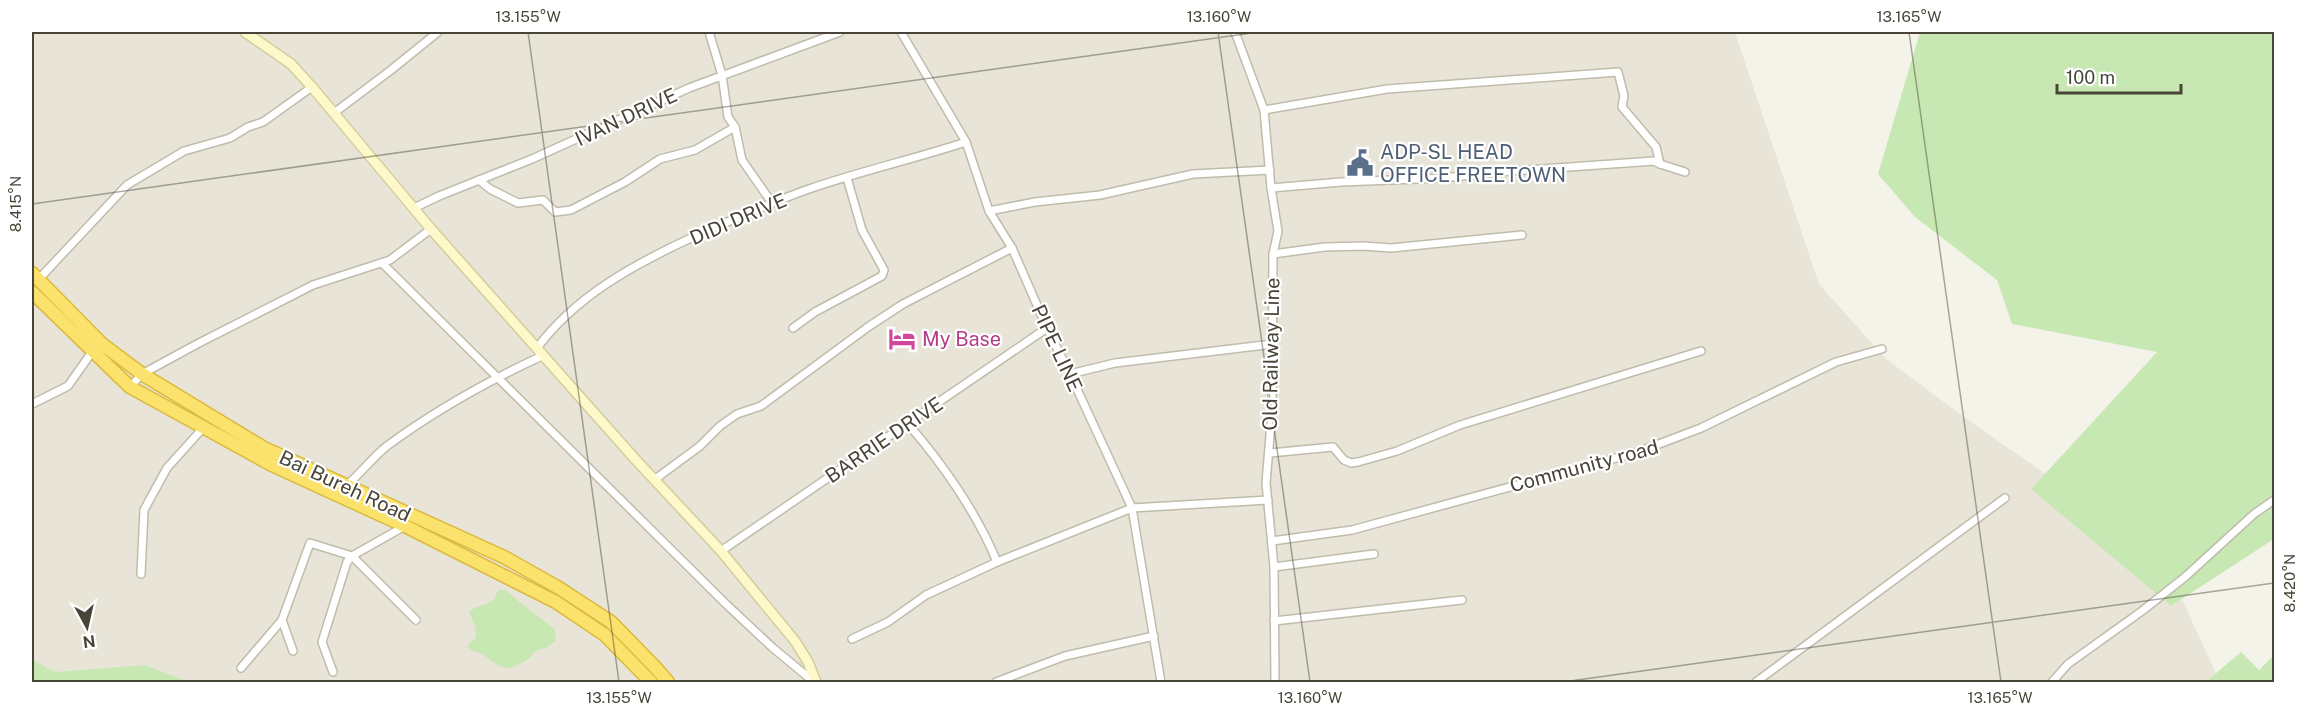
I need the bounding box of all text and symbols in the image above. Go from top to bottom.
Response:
text: 13.155°W [495,8,561,25]
text: 13.160°W [1187,8,1251,25]
text: 13.165°W [1876,8,1942,25]
scale bar [2057,57,2182,95]
text: 100 m [2066,67,2115,88]
street label: IVAN DRIVE [571,83,681,151]
place label: ADP-SL HEAD OFFICE FREETOWN [1380,140,1566,187]
public building icon: ADP-SL HEAD OFFICE FREETOWN [1345,148,1375,178]
text: 8.415°N [7,176,24,232]
street label: DIDI DRIVE [686,188,790,250]
street label: Old Railway Line [1258,277,1284,431]
street label: PIPE LINE [1026,301,1088,395]
hotel icon: My Base [887,324,917,354]
place label: My Base [922,327,1001,351]
street label: BARRIE DRIVE [821,392,947,488]
street label: Community road [1507,435,1661,497]
street label: Bai Bureh Road [275,445,415,527]
text: 8.420°N [2281,554,2298,612]
north arrow [57,597,117,657]
text: N [81,631,97,652]
text: 13.155°W [586,689,652,706]
text: 13.160°W [1278,689,1342,706]
text: 13.165°W [1967,689,2033,706]

